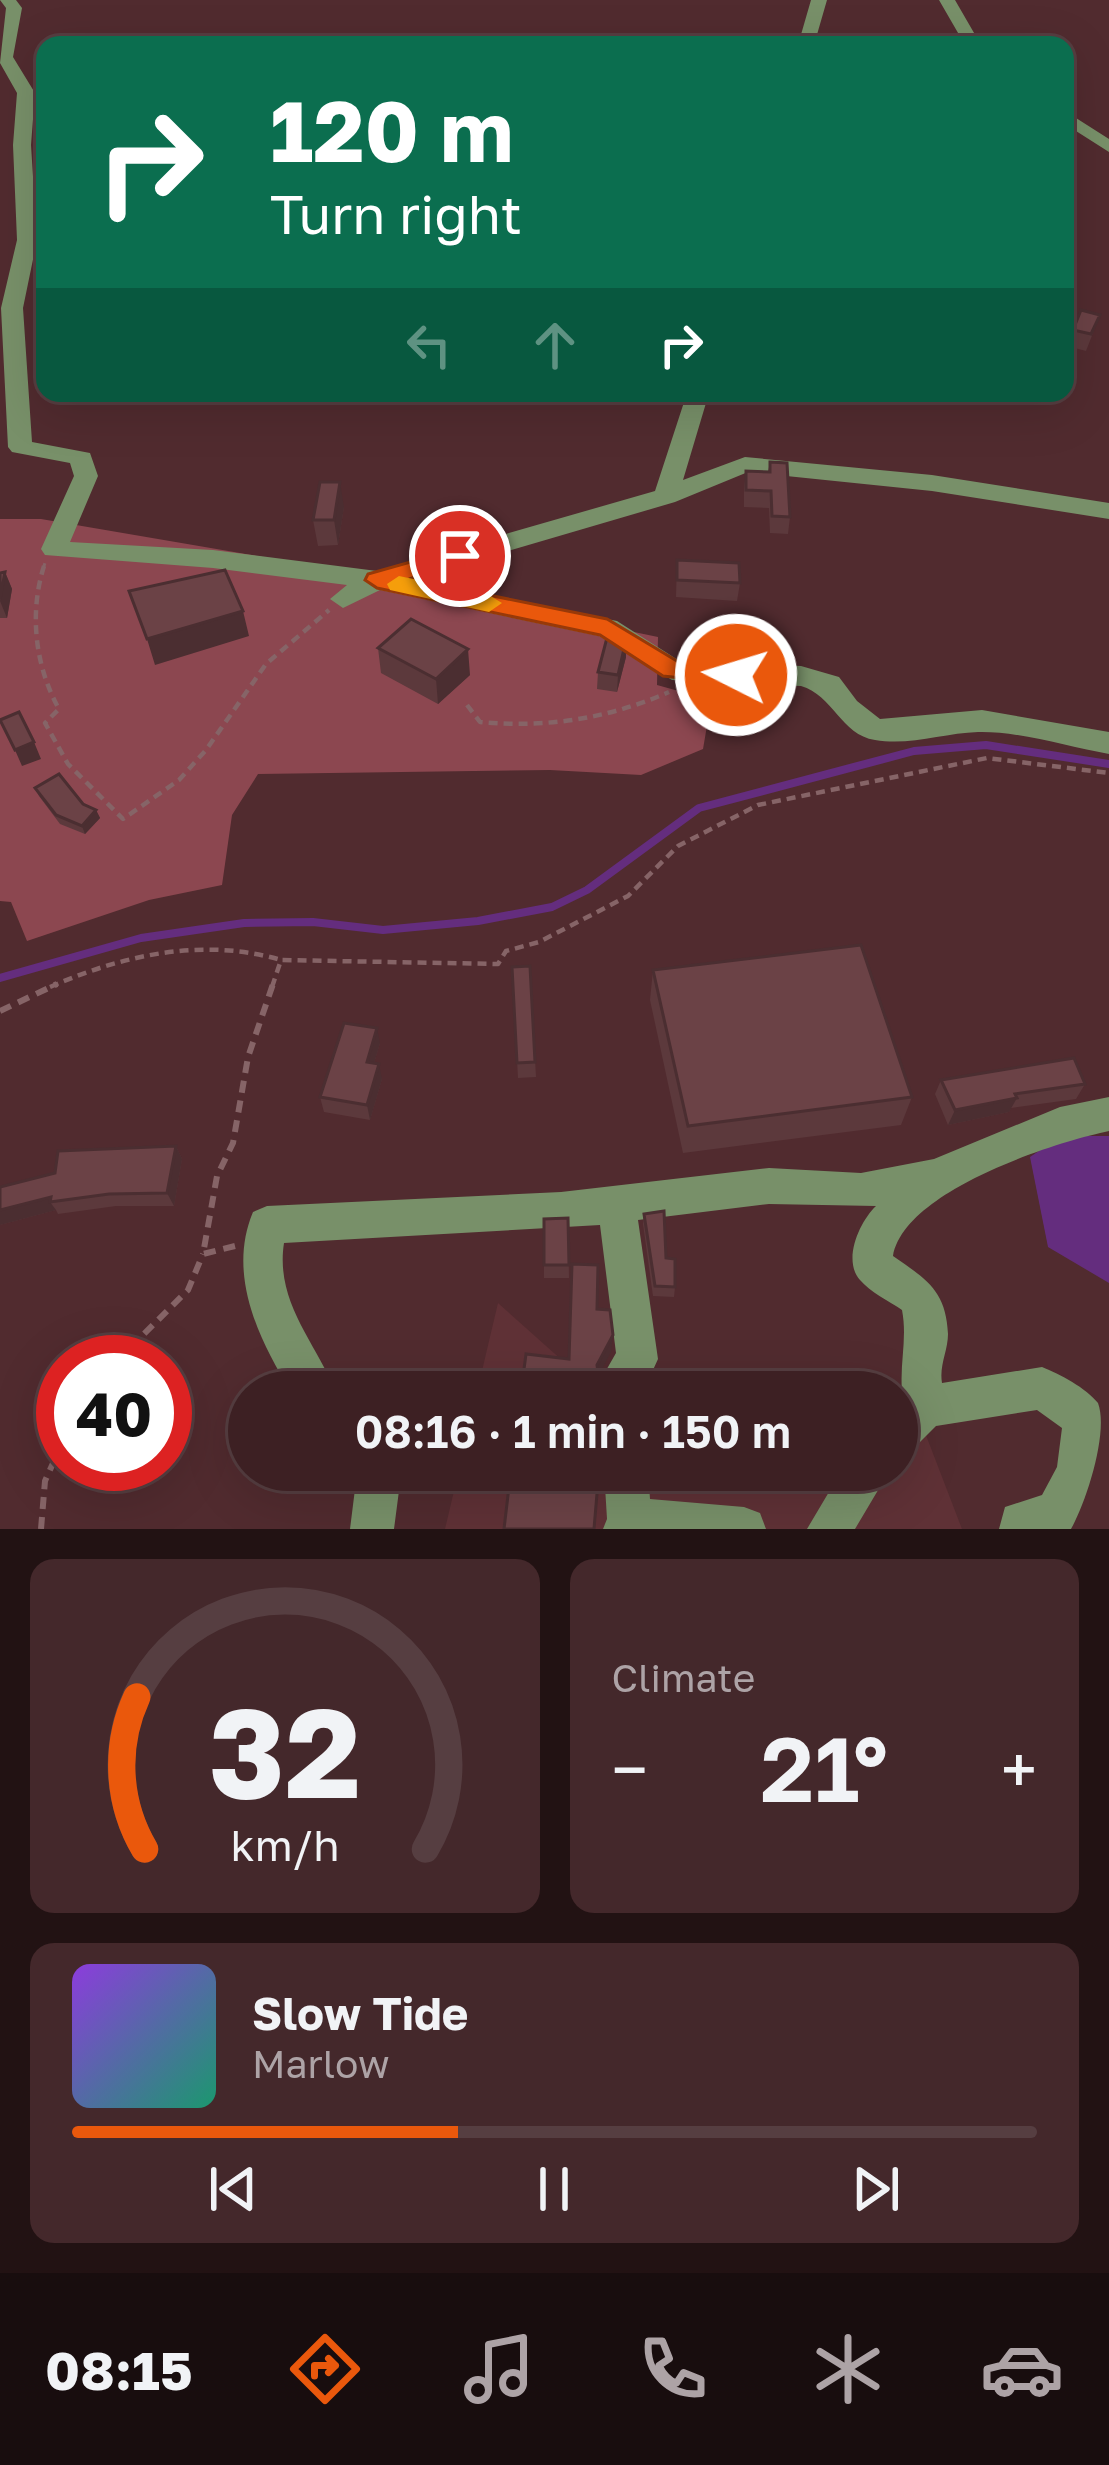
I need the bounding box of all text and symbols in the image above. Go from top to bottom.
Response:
text: 120 m [270,80,514,180]
icon: right [72,84,228,240]
text: Turn right [270,181,522,246]
icon: left [396,312,462,378]
icon: ahead [522,312,588,378]
icon: right [648,312,714,378]
pin [409,505,511,607]
icon: arrive [427,523,493,589]
position arrow [673,612,799,738]
speed limit sign: 40 [36,1335,192,1491]
text: 08:16 · 1 min · 150 m [355,1404,791,1458]
text: Climate [612,1654,755,1701]
text: 32 [209,1676,361,1825]
text: 21° [760,1714,888,1822]
text: − [612,1729,648,1809]
text: + [1001,1729,1037,1809]
text: km/h [230,1819,339,1870]
text: Slow Tide [252,1986,468,2040]
text: Marlow [252,2040,389,2087]
icon: previous [200,2156,266,2222]
icon: pause [521,2156,587,2222]
icon: next [843,2156,909,2222]
icon: directions [283,2327,367,2411]
icon: music [457,2327,541,2411]
icon: phone [631,2327,715,2411]
icon: climate [806,2327,890,2411]
icon: car [980,2327,1064,2411]
text: 08:15 [45,2337,193,2402]

